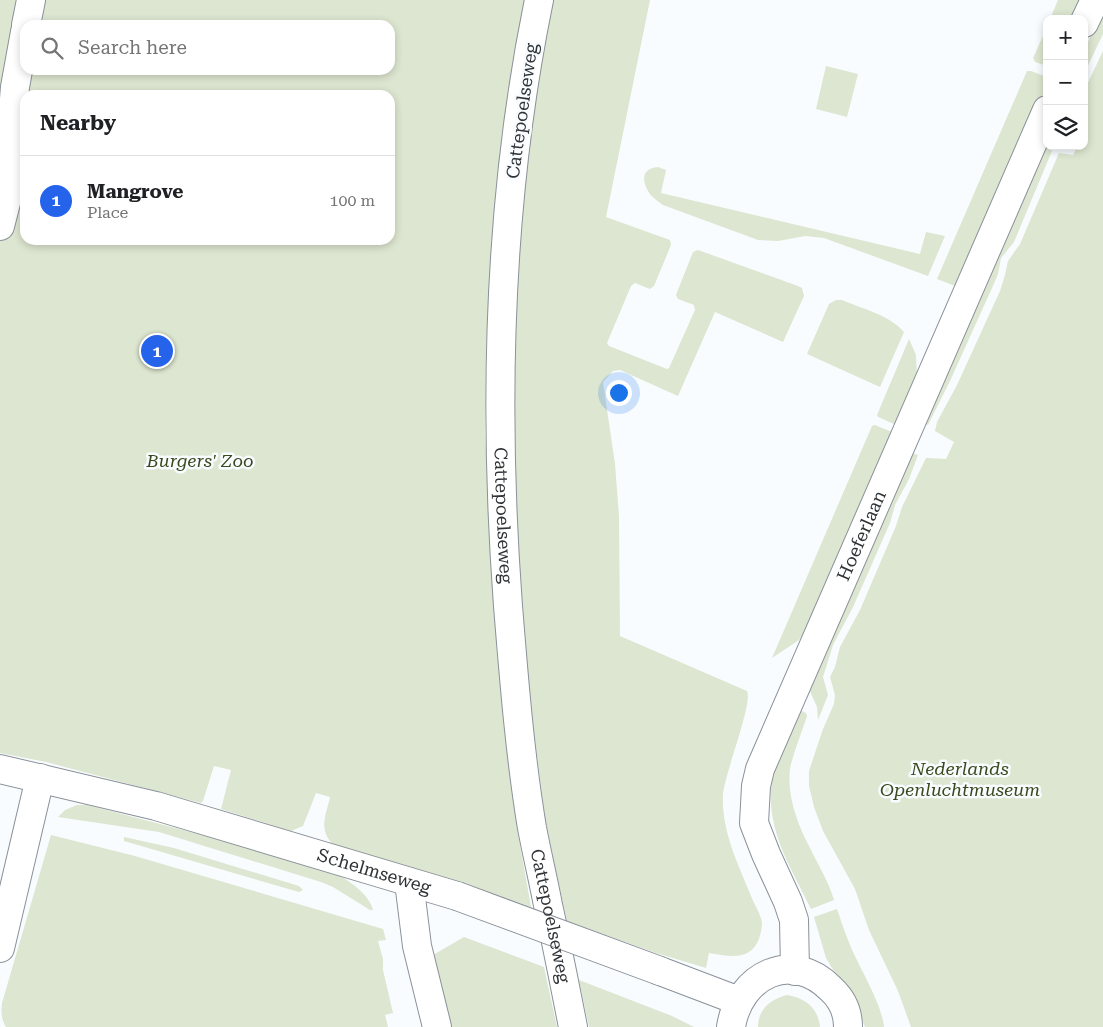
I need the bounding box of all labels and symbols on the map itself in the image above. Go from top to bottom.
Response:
street label: Cattepoelseweg [502,41,542,180]
pin: 1 [141,332,173,370]
your location [606,380,632,406]
street label: Cattepoelseweg [491,447,517,585]
park label: Burgers' Zoo [146,450,253,471]
street label: Hoeferlaan [832,487,890,584]
park label: Nederlands Openluchtmuseum [880,758,1040,800]
street label: Schelmseweg [315,844,434,898]
street label: Cattepoelseweg [527,847,575,986]

